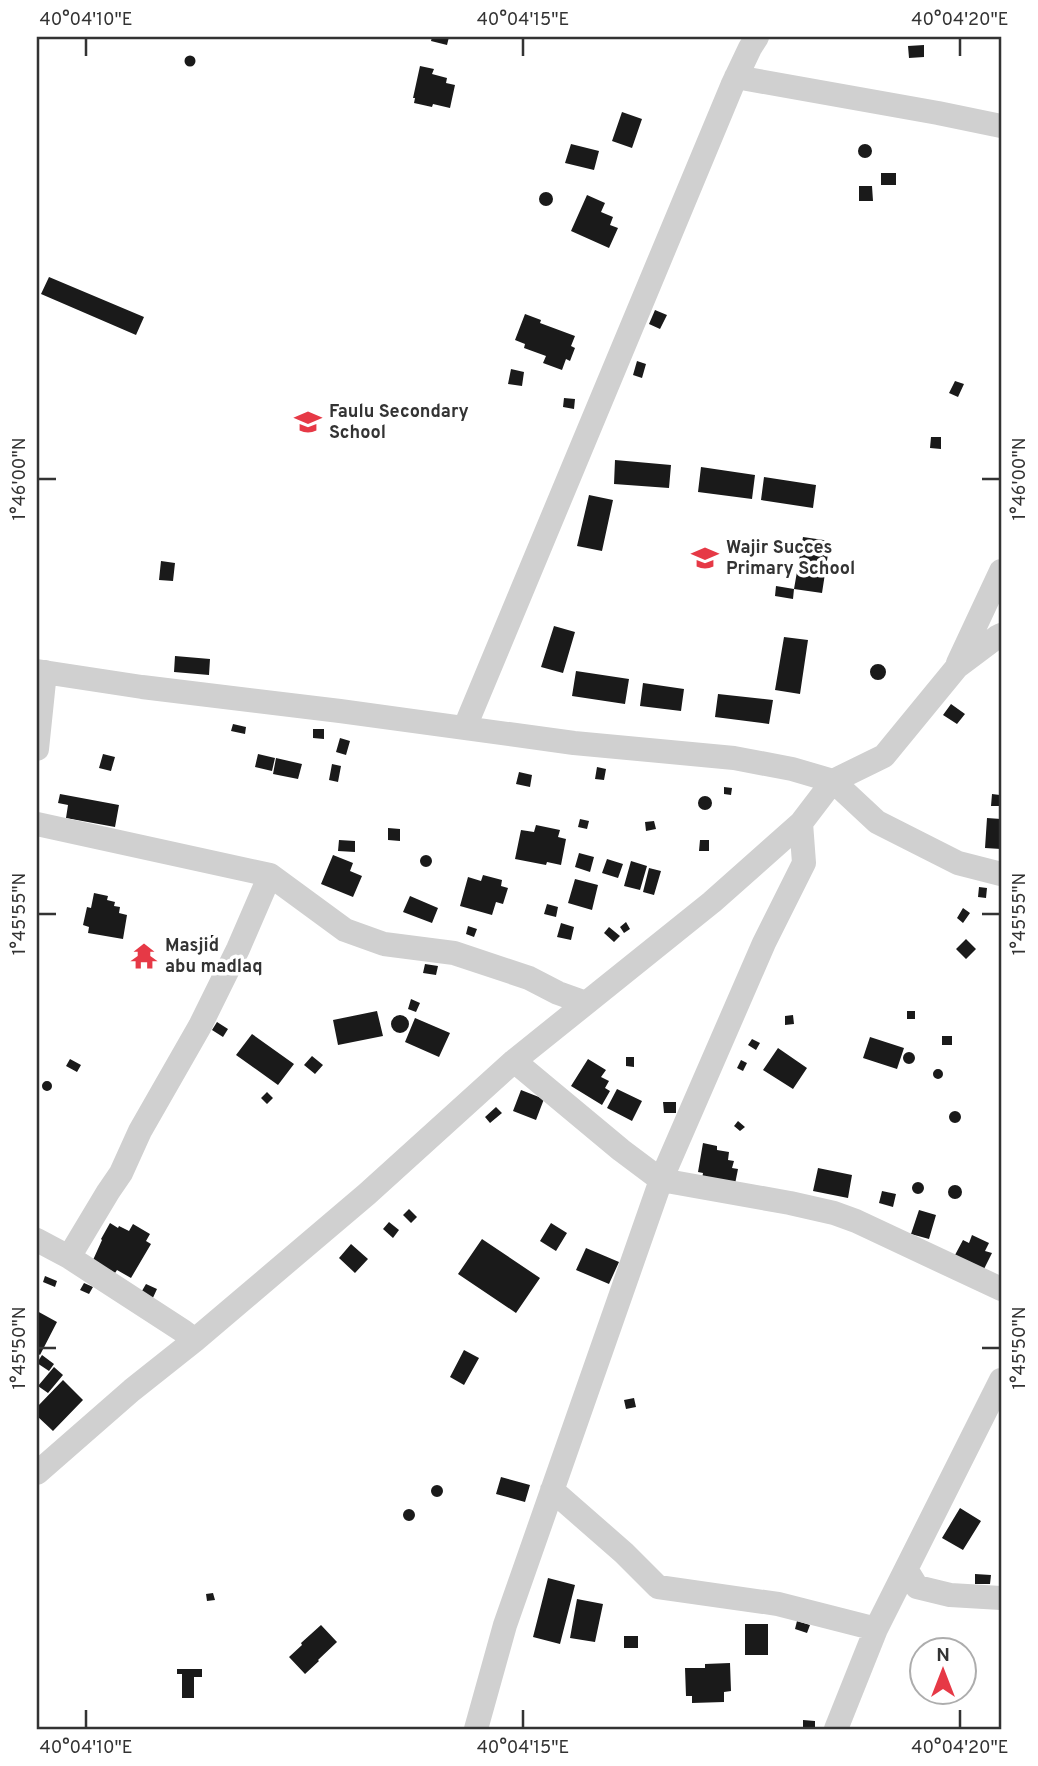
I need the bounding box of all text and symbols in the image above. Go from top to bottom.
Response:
text: 40°04'10"E [40,9,133,32]
text: 40°04'15"E [477,9,569,32]
text: 40°04'20"E [911,9,1009,32]
place label: Faulu Secondary School [329,401,469,445]
school or university icon: Faulu Secondary School [293,407,323,437]
text: 1°46'00"N [9,438,32,520]
text: 1°46'00"N [1009,438,1032,520]
place label: Wajir Succes Primary School [726,537,855,581]
school or university icon: Wajir Succes Primary School [690,543,720,573]
text: 1°45'55"N [9,873,32,955]
text: 1°45'55"N [1009,873,1032,955]
place label: Masjid abu madlaq [165,935,263,979]
temple icon: Masjid abu madlaq [129,941,159,971]
text: 1°45'50"N [9,1307,32,1389]
text: 1°45'50"N [1009,1307,1032,1389]
north arrow [908,1636,978,1706]
text: N [936,1644,950,1668]
text: 40°04'10"E [40,1737,133,1760]
text: 40°04'15"E [477,1737,569,1760]
text: 40°04'20"E [911,1737,1009,1760]

